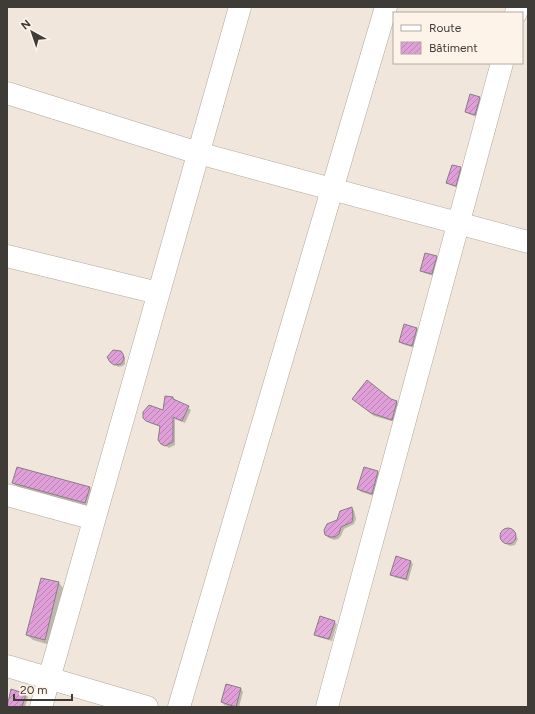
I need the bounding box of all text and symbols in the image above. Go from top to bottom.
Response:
north arrow [12,12,52,52]
legend [393,12,523,64]
text: N [18,17,33,32]
text: Route [429,21,462,35]
text: Bâtiment [429,41,478,55]
scale bar [14,676,72,702]
text: 20 m [20,683,48,697]

